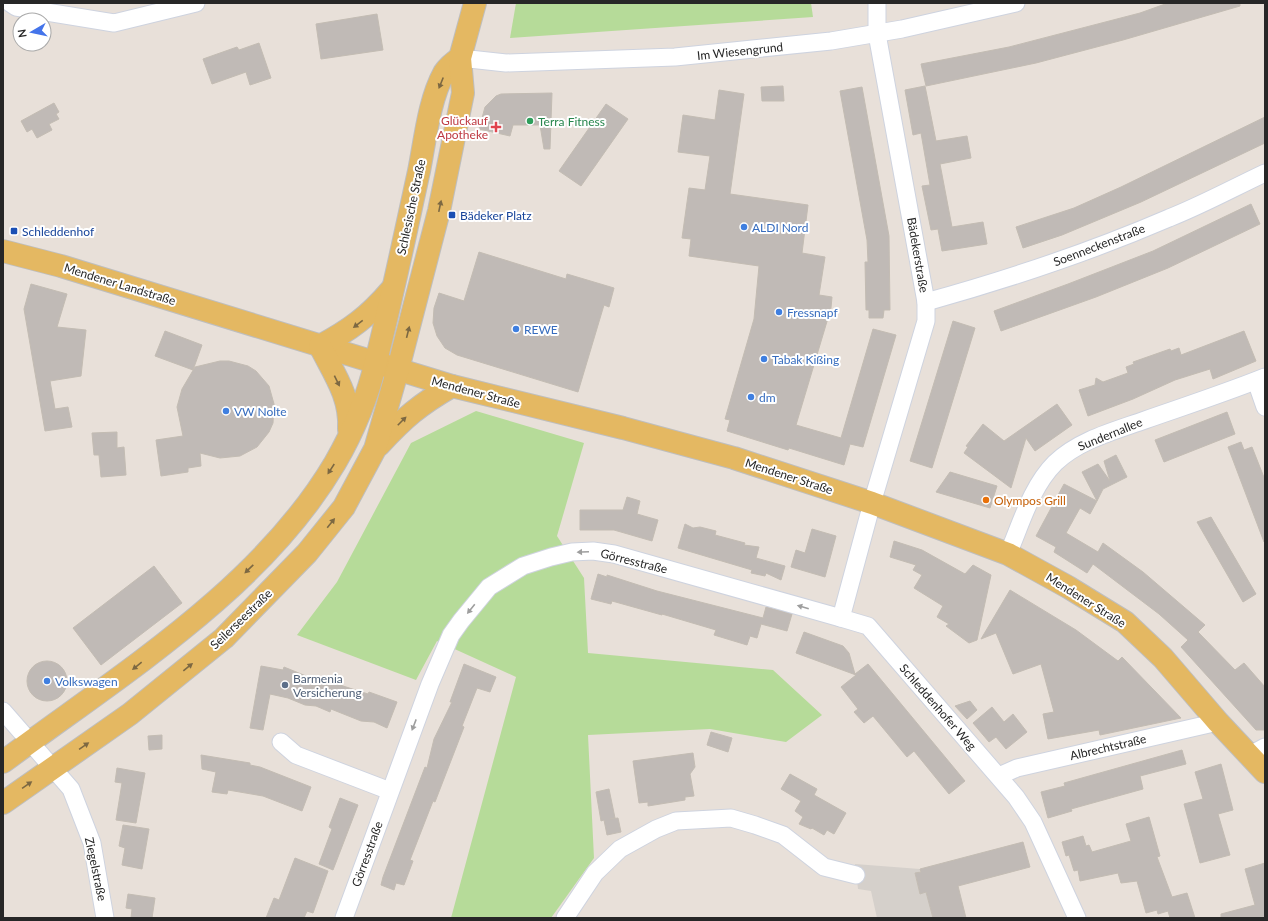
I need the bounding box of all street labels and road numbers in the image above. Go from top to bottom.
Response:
street label: Im Wiesengrund [696,39,784,63]
street label: Schlesische Straße [394,158,428,256]
street label: Bädekerstraße [904,216,932,294]
street label: Soenneckenstraße [1051,221,1147,269]
street label: Mendener Landstraße [62,260,178,308]
street label: Mendener Straße [430,373,522,411]
street label: Sundernallee [1076,414,1144,454]
street label: Mendener Straße [743,455,835,497]
street label: Görresstraße [599,545,669,577]
street label: Mendener Straße [1043,569,1129,631]
street label: Seilerseestraße [207,586,275,652]
street label: Schleddenhofer Weg [896,661,980,753]
street label: Albrechtstraße [1068,731,1148,763]
street label: Görresstraße [348,819,386,889]
street label: Ziegelstraße [82,836,110,902]

